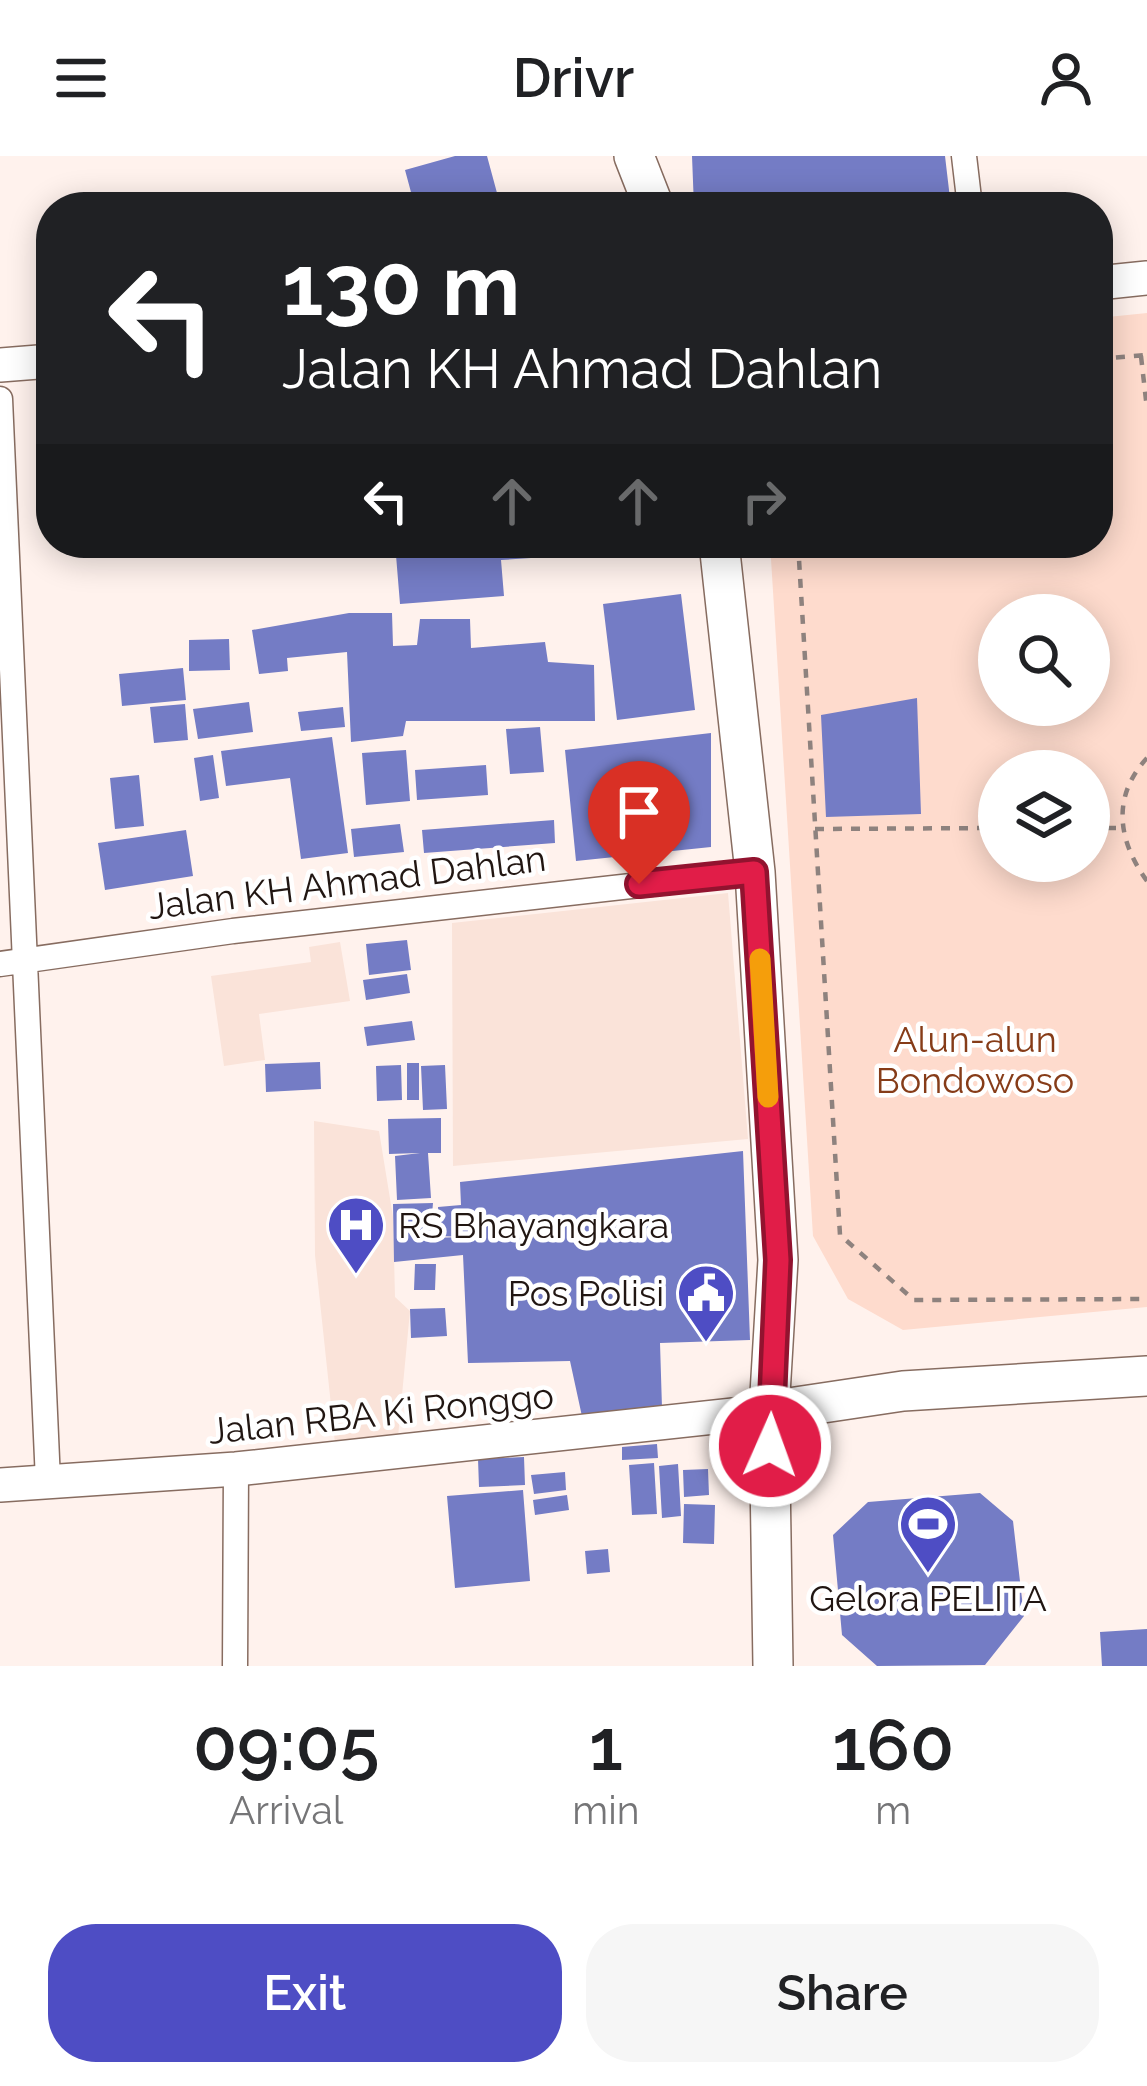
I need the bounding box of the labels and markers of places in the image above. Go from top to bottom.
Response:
pin [588,761,690,884]
hospital icon: RS Bhayangkara [325,1194,387,1276]
place label: RS Bhayangkara [398,1204,669,1246]
public building icon: Pos Polisi [675,1262,737,1344]
place label: Pos Polisi [508,1272,664,1314]
sports icon: Gelora PELITA [897,1493,959,1575]
place label: Gelora PELITA [809,1577,1047,1619]

